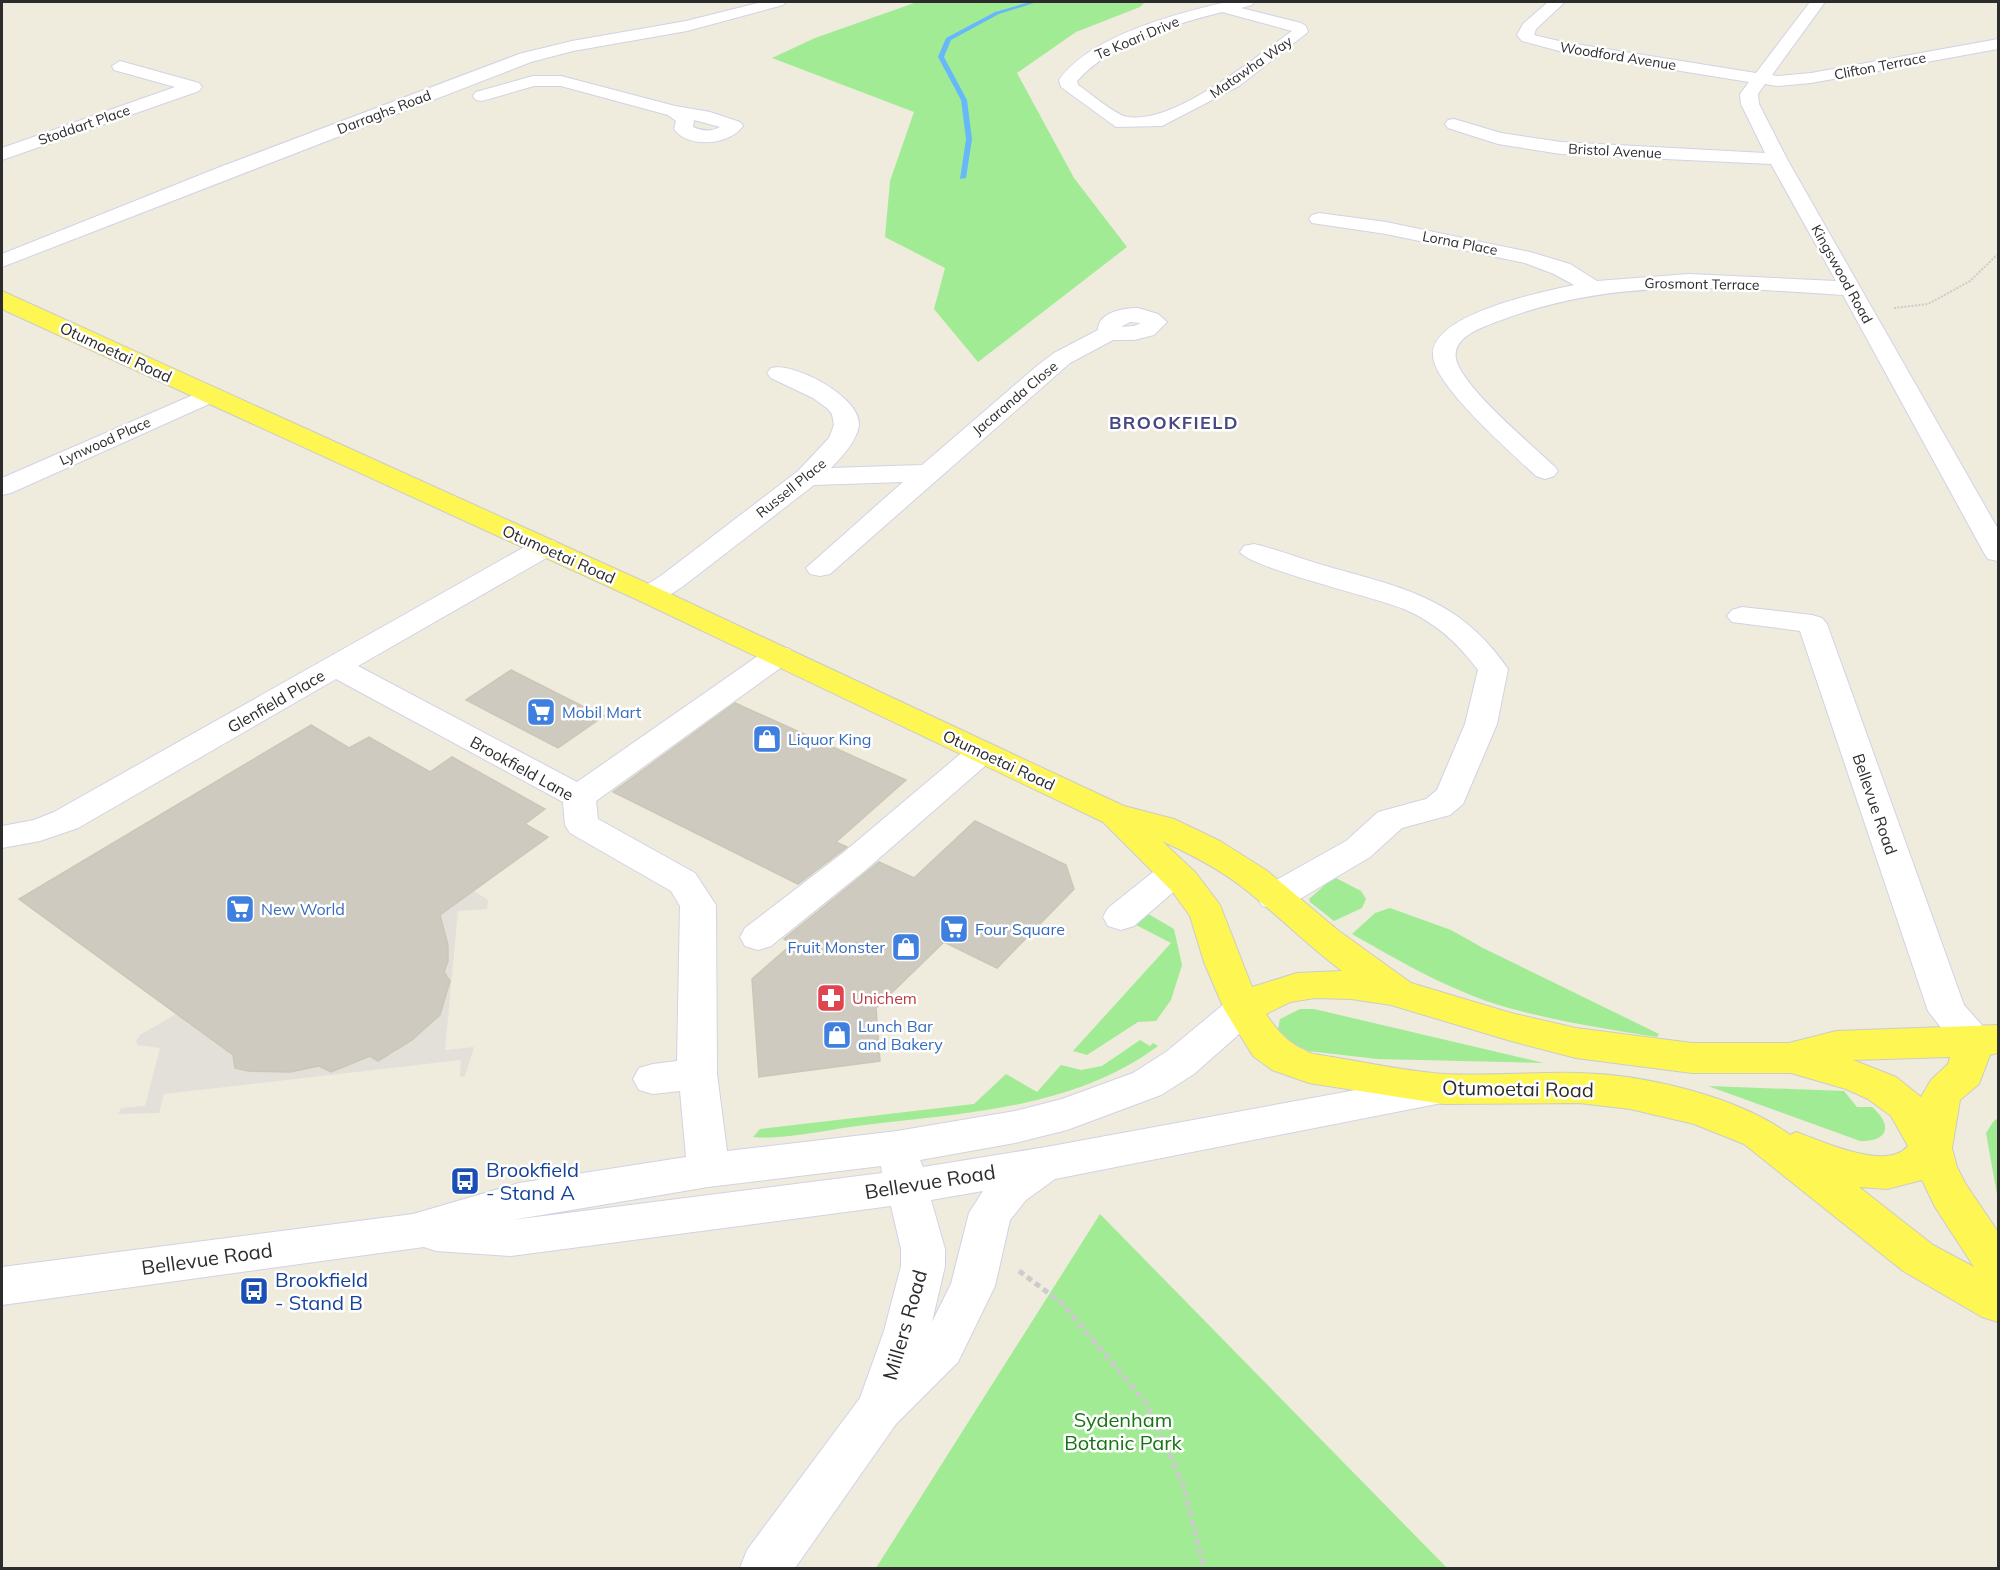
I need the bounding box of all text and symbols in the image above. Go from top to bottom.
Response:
street label: Te Koari Drive [1092,12,1182,64]
street label: Matawha Way [1206,32,1296,102]
street label: Woodford Avenue [1559,38,1677,74]
street label: Clifton Terrace [1833,48,1927,84]
street label: Darraghs Road [335,86,433,138]
street label: Stoddart Place [36,101,132,149]
street label: Bristol Avenue [1568,140,1662,162]
street label: Kingswood Road [1807,221,1877,327]
street label: Lorna Place [1421,227,1499,259]
street label: Grosmont Terrace [1644,274,1760,294]
street label: Otumoetai Road [57,317,175,387]
street label: Jacaranda Close [969,357,1061,439]
district label: BROOKFIELD [1109,411,1239,434]
street label: Lynwood Place [57,413,153,469]
street label: Russell Place [752,454,830,522]
street label: Otumoetai Road [499,520,619,588]
street label: Glenfield Place [224,665,328,737]
supermarket icon: Mobil Mart [525,696,557,728]
place label: Mobil Mart [562,702,642,722]
shop icon: Liquor King [751,723,783,755]
street label: Otumoetai Road [940,725,1058,795]
place label: Liquor King [788,729,871,749]
street label: Brookfield Lane [467,731,577,805]
street label: Bellevue Road [1848,751,1902,857]
supermarket icon: New World [224,893,256,925]
place label: New World [261,899,345,919]
supermarket icon: Four Square [938,913,970,945]
place label: Four Square [975,919,1065,939]
shop icon: Fruit Monster [890,931,922,963]
place label: Fruit Monster [787,937,885,957]
pharmacy icon: Unichem [815,982,847,1014]
place label: Unichem [852,988,917,1008]
place label: Lunch Bar and Bakery [858,1016,943,1054]
shop icon: Lunch Bar and Bakery [821,1019,853,1051]
street label: Otumoetai Road [1442,1075,1594,1102]
place label: Brookfield - Stand A [486,1157,579,1205]
street label: Bellevue Road [863,1159,997,1204]
bus stop icon: Brookfield - Stand A [449,1165,481,1197]
street label: Bellevue Road [140,1237,274,1280]
place label: Brookfield - Stand B [275,1267,368,1315]
street label: Millers Road [877,1267,932,1383]
bus stop icon: Brookfield - Stand B [238,1275,270,1307]
park label: Sydenham Botanic Park [1064,1407,1183,1455]

